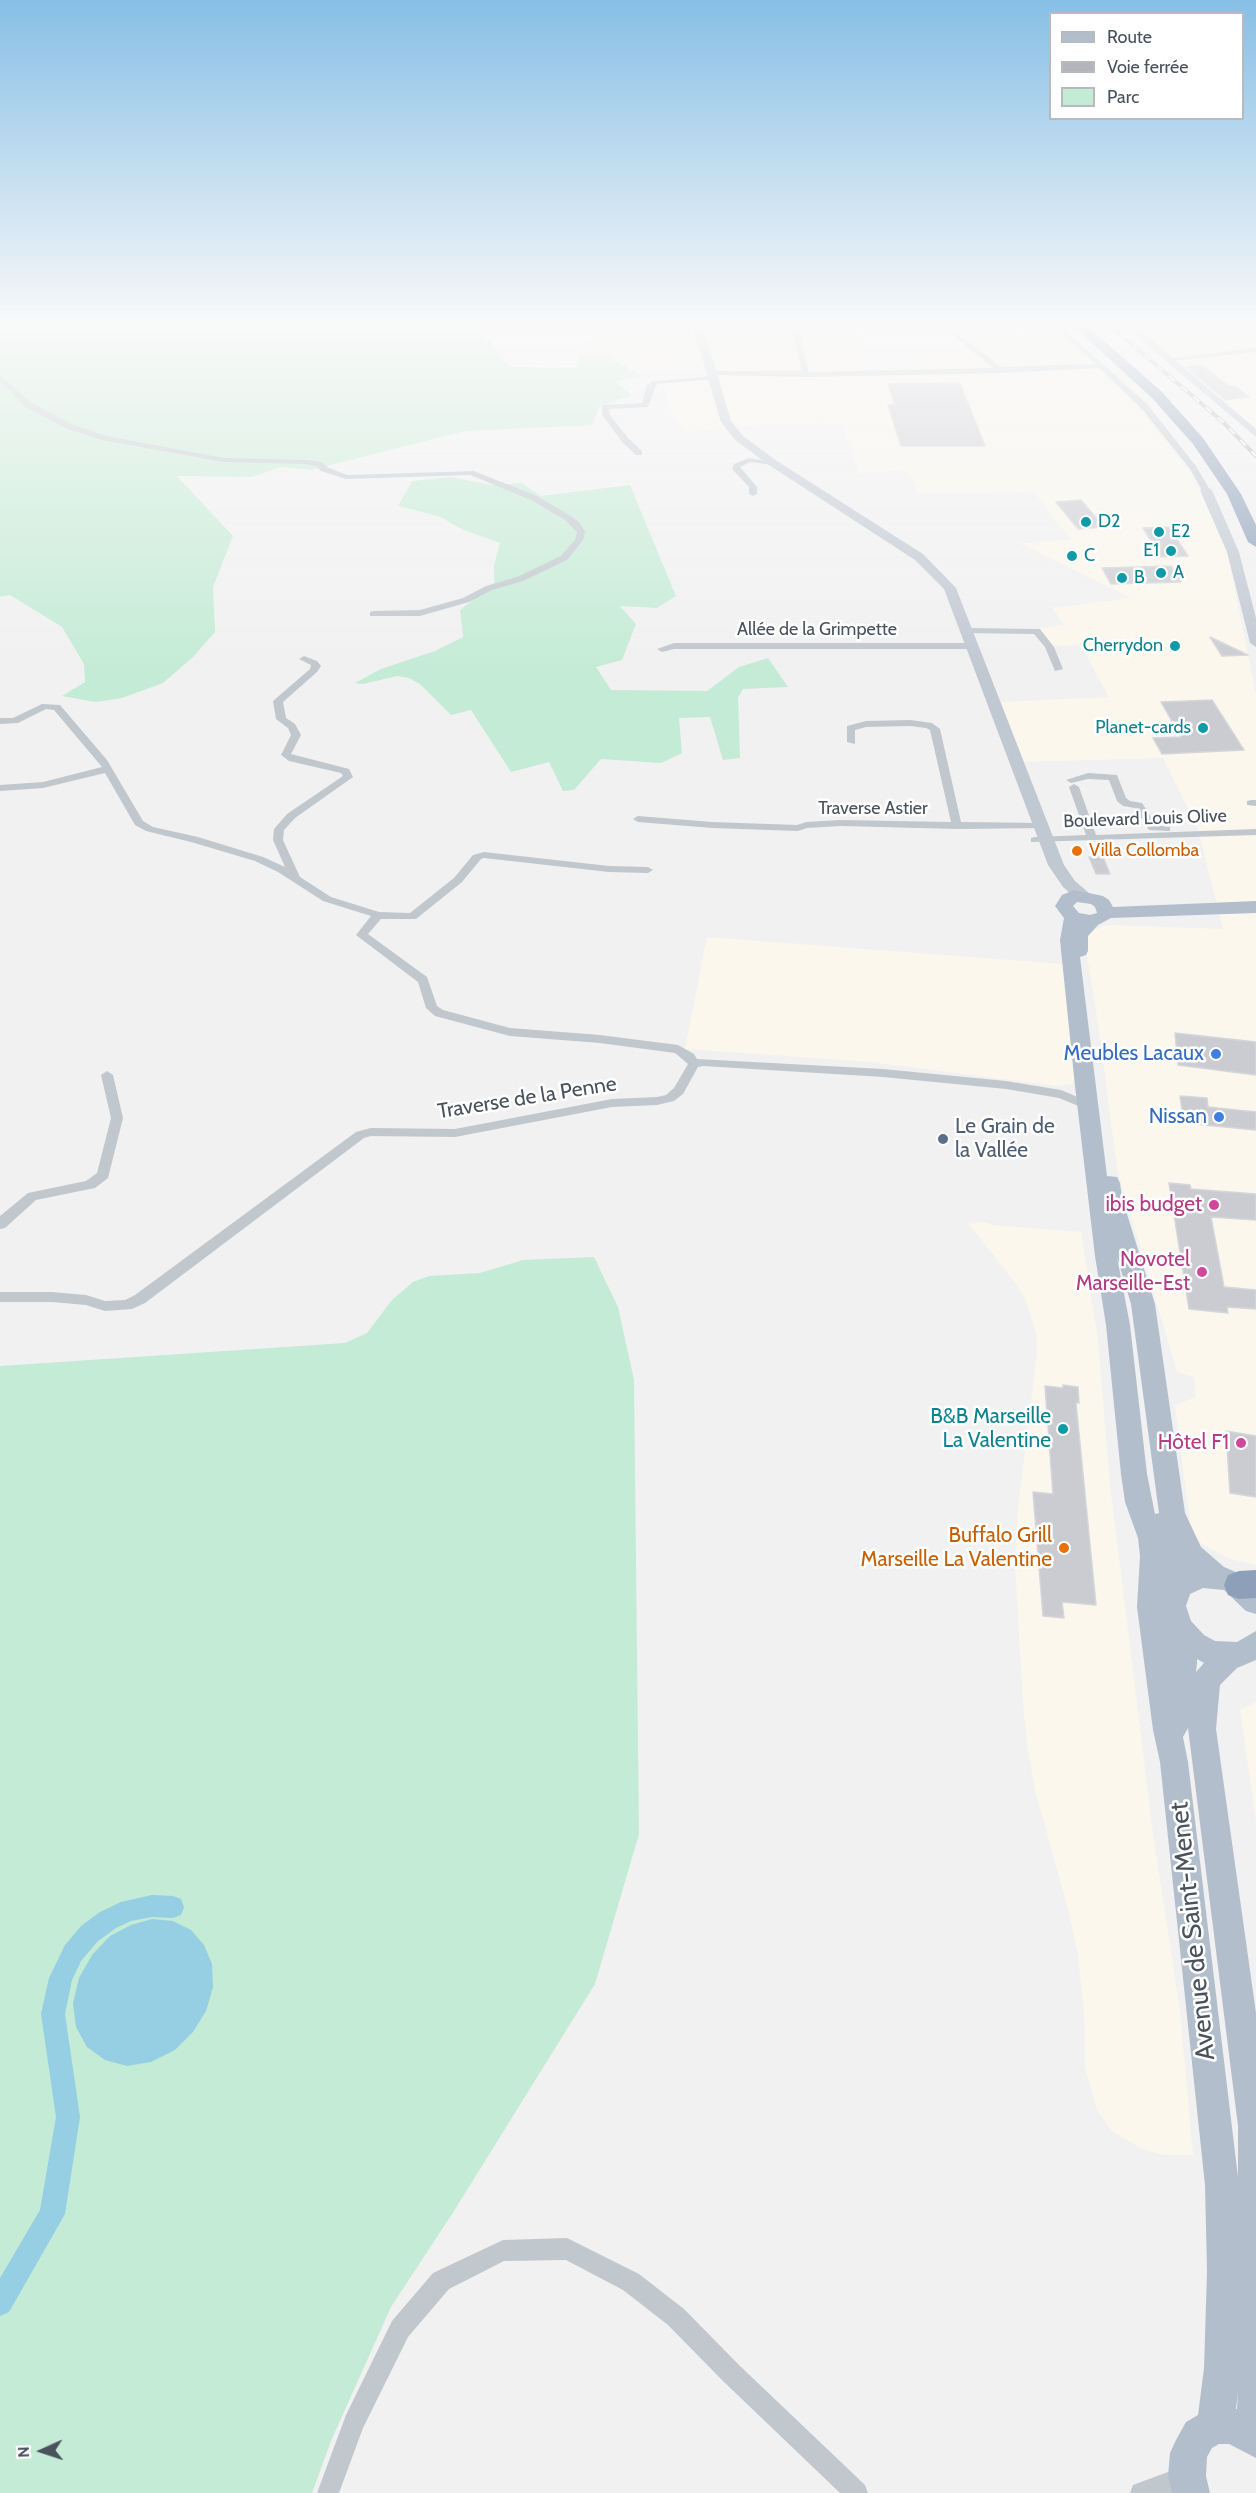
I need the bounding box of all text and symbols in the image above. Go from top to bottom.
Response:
legend [1049,12,1244,120]
text: Route [1107,26,1152,48]
text: Voie ferrée [1107,56,1188,78]
text: Parc [1107,86,1139,108]
place label: D2 [1098,511,1121,533]
marker: D2 [1079,515,1093,529]
place label: E2 [1171,521,1190,543]
marker: E2 [1152,525,1166,539]
place label: E1 [1143,540,1159,562]
marker: E1 [1164,544,1178,558]
place label: C [1084,545,1095,567]
marker: C [1065,549,1079,563]
place label: A [1173,562,1184,584]
marker: A [1154,566,1168,580]
place label: B [1134,567,1145,589]
marker: B [1115,571,1129,585]
street label: Allée de la Grimpette [737,619,897,641]
place label: Cherrydon [1083,635,1163,657]
marker: Cherrydon [1168,639,1182,653]
place label: Planet-cards [1095,717,1191,739]
marker: Planet-cards [1196,721,1210,735]
street label: Traverse Astier [818,798,928,820]
street label: Boulevard Louis Olive [1063,805,1227,833]
place label: Villa Collomba [1089,840,1199,862]
marker: Villa Collomba [1070,844,1084,858]
place label: Meubles Lacaux [1064,1041,1204,1067]
marker: Meubles Lacaux [1209,1047,1223,1061]
street label: Traverse de la Penne [436,1071,618,1125]
place label: Nissan [1149,1104,1207,1130]
marker: Nissan [1212,1110,1226,1124]
place label: Le Grain de la Vallée [955,1114,1055,1164]
marker: Le Grain de la Vallée [936,1132,950,1146]
place label: ibis budget [1105,1192,1202,1218]
marker: ibis budget [1207,1198,1221,1212]
place label: Novotel Marseille-Est [1076,1247,1190,1297]
marker: Novotel Marseille-Est [1195,1265,1209,1279]
place label: B&B Marseille La Valentine [930,1404,1051,1454]
marker: B&B Marseille La Valentine [1056,1422,1070,1436]
place label: Hôtel F1 [1158,1430,1229,1456]
marker: Hôtel F1 [1234,1436,1248,1450]
place label: Buffalo Grill Marseille La Valentine [861,1523,1052,1573]
marker: Buffalo Grill Marseille La Valentine [1057,1541,1071,1555]
street label: Avenue de Saint-Menet [1164,1800,1222,2062]
north arrow [12,2421,72,2481]
text: N [14,2446,33,2458]

